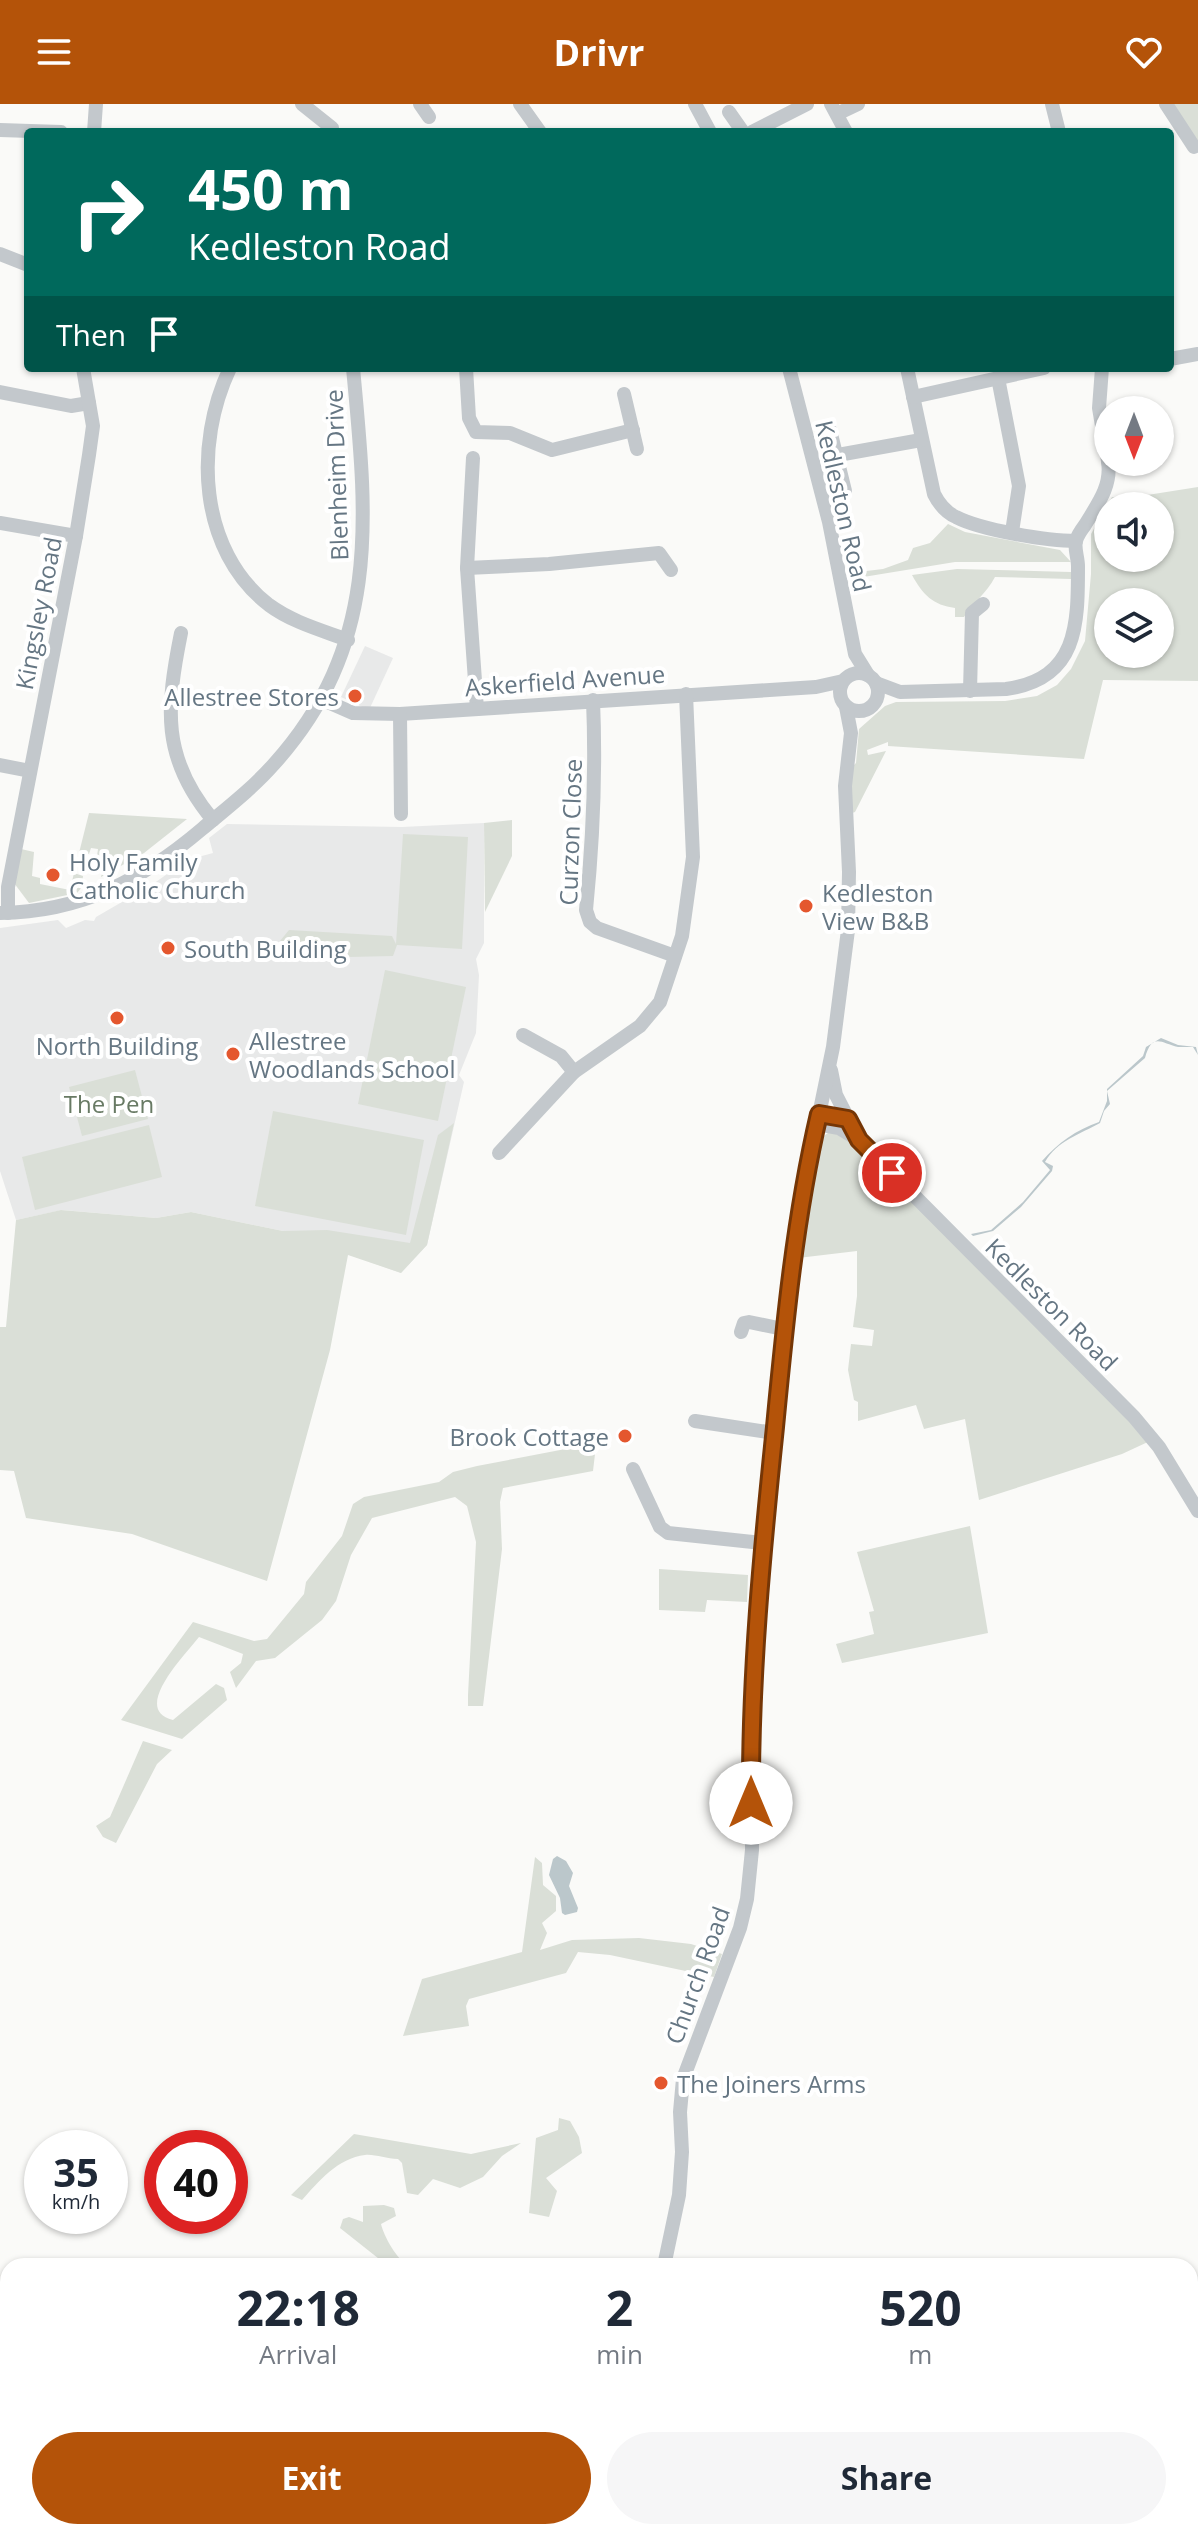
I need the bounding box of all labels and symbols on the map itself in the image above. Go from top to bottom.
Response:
street label: Blenheim Drive [317,389,355,561]
north arrow [1094,396,1174,476]
street label: Kedleston Road [808,417,880,595]
street label: Kingsley Road [7,534,69,692]
street label: Askerfield Avenue [464,657,666,703]
place label: Allestree Stores [164,680,339,713]
marker: Allestree Stores [346,687,364,705]
street label: Curzon Close [551,758,589,906]
place label: Holy Family Catholic Church [69,845,246,906]
marker: Holy Family Catholic Church [44,866,62,884]
place label: Kedleston View B&B [822,876,934,937]
marker: Kedleston View B&B [797,897,815,915]
place label: South Building [184,932,347,965]
marker: South Building [159,939,177,957]
marker: North Building [108,1009,126,1027]
place label: Allestree Woodlands School [249,1024,456,1085]
place label: North Building [36,1029,198,1062]
marker: Allestree Woodlands School [224,1045,242,1063]
park label: The Pen [64,1087,154,1120]
pin [858,1139,926,1207]
street label: Kedleston Road [978,1230,1126,1378]
place label: Brook Cottage [449,1420,609,1453]
marker: Brook Cottage [616,1427,634,1445]
position arrow [709,1761,793,1845]
street label: Church Road [657,1902,737,2048]
place label: The Joiners Arms [677,2067,866,2100]
marker: The Joiners Arms [652,2074,670,2092]
speed limit sign: 40 [144,2130,248,2234]

